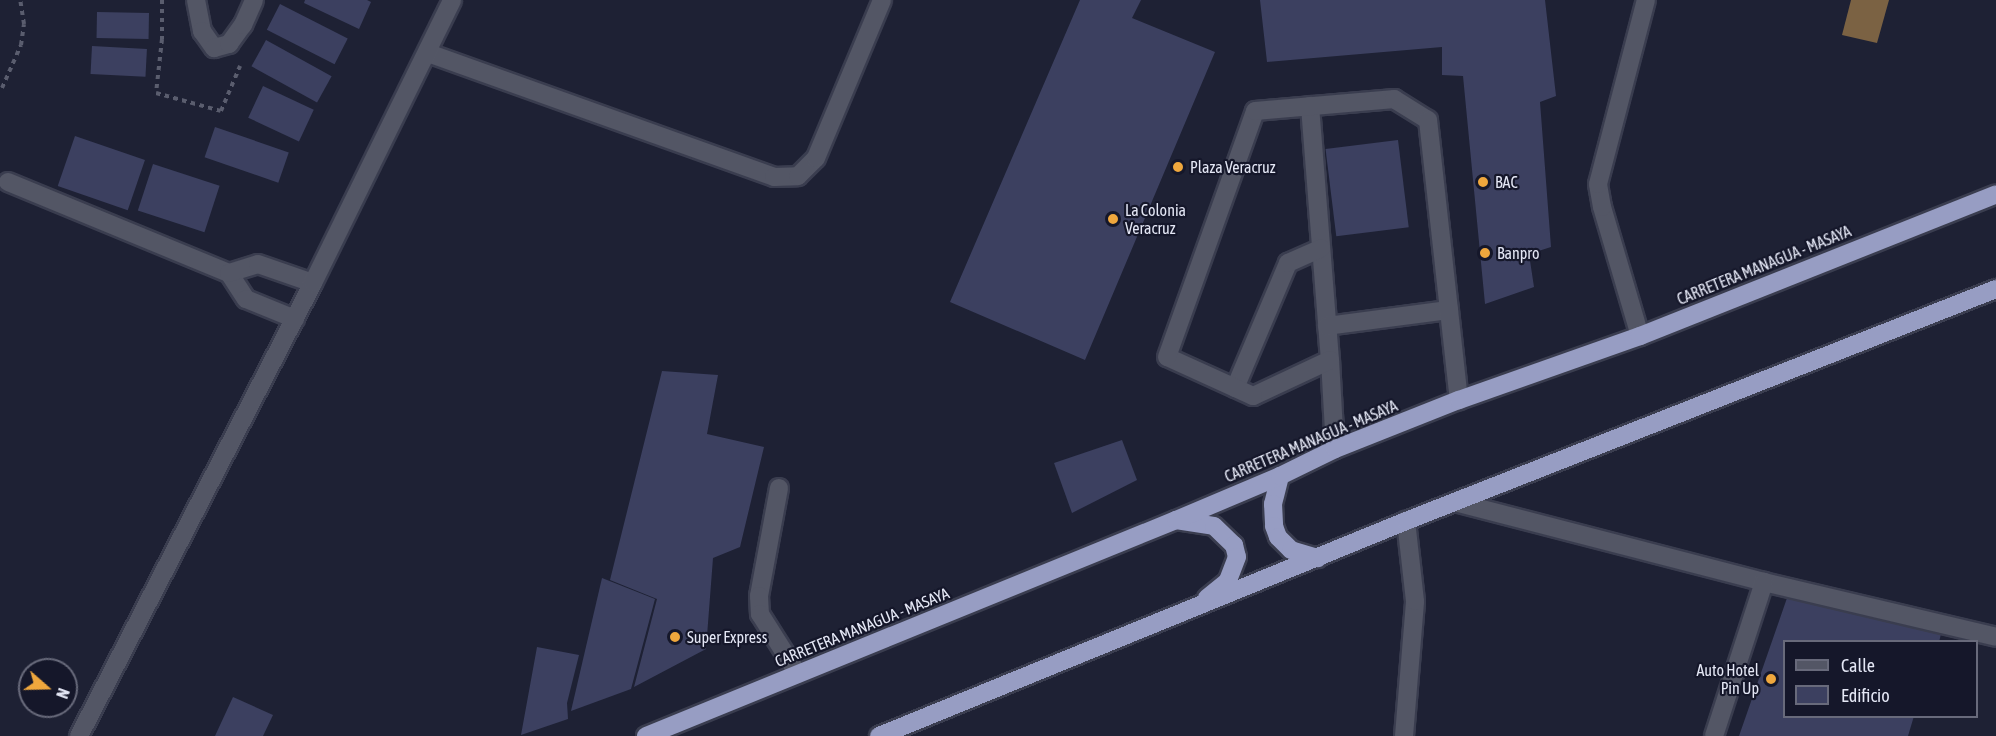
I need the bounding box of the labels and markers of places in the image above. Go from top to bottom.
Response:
place label: Plaza Veracruz [1190,157,1276,177]
marker: Plaza Veracruz [1171,160,1185,174]
place label: BAC [1495,172,1518,192]
marker: BAC [1476,175,1490,189]
place label: La Colonia Veracruz [1125,200,1186,238]
marker: La Colonia Veracruz [1106,212,1120,226]
place label: Banpro [1497,243,1540,263]
marker: Banpro [1478,246,1492,260]
place label: Super Express [687,627,767,647]
marker: Super Express [668,630,682,644]
place label: Auto Hotel Pin Up [1697,660,1759,698]
marker: Auto Hotel Pin Up [1764,672,1778,686]

